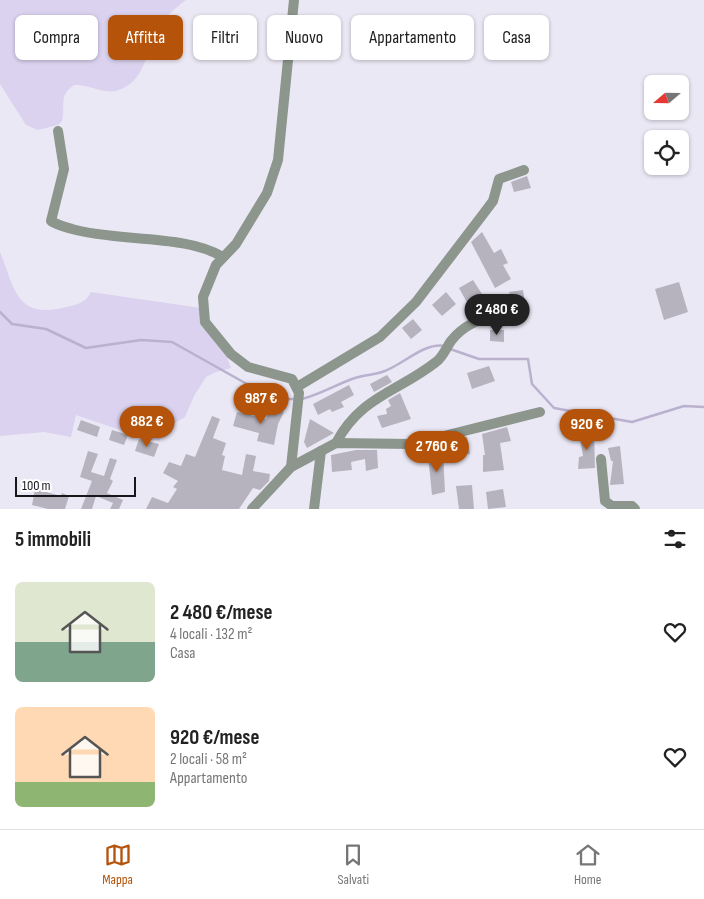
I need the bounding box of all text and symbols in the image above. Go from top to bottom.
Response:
chip: Compra [15,15,98,60]
chip: Affitta [108,15,183,60]
chip: Filtri [193,15,257,60]
chip: Nuovo [267,15,341,60]
chip: Appartamento [351,15,474,60]
chip: Casa [484,15,549,60]
north arrow [644,75,689,120]
map controls [644,75,689,175]
button: locate [644,130,689,175]
pin: 2 480 € [451,294,543,336]
text: 2 480 € [476,300,518,319]
pin: 987 € [226,382,296,425]
text: 987 € [245,389,277,408]
pin: 882 € [112,406,182,448]
pin: 920 € [552,408,622,451]
text: 882 € [131,412,163,431]
text: 920 € [571,415,603,434]
pin: 2 760 € [391,430,483,473]
text: 2 760 € [416,437,458,456]
scale bar [15,474,136,497]
text: 100 m [22,477,51,494]
icon: filters [661,525,689,553]
text: 5 immobili [15,527,91,552]
text: 2 480 €/mese [170,600,272,625]
icon: home [55,602,115,662]
icon: heart [661,618,689,646]
text: 4 locali · 132 m² [170,625,252,644]
text: Casa [170,644,196,663]
text: 920 €/mese [170,725,259,750]
icon: home [55,727,115,787]
icon: heart [661,743,689,771]
text: 2 locali · 58 m² [170,750,247,769]
text: Appartamento [170,769,247,788]
tab: Mappa [102,841,133,888]
tab: Salvati [338,841,369,888]
tab: Home [574,841,602,888]

